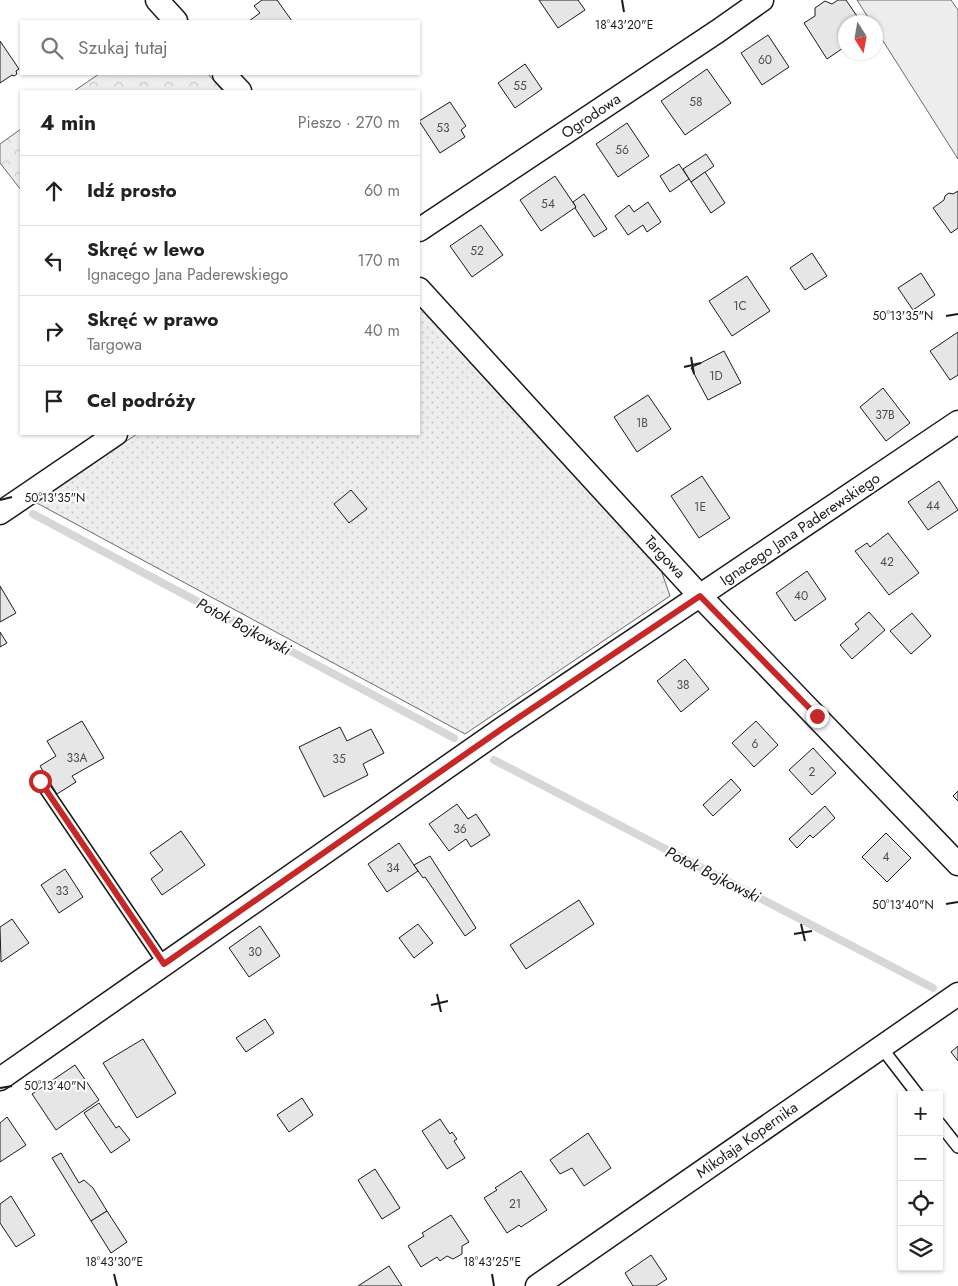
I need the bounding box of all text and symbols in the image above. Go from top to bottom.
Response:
north arrow [838,15,883,60]
text: 18°43'20"E [595,16,653,34]
search box [20,20,420,75]
icon: search [38,34,66,62]
text: Szukaj tutaj [78,34,168,61]
house number: 60 [758,51,772,69]
house number: 55 [513,77,527,95]
street label: Ogrodowa [557,88,625,144]
house number: 58 [689,93,703,111]
text: 4 min [40,108,96,138]
text: Pieszo · 270 m [298,111,400,134]
house number: 53 [436,119,450,137]
house number: 56 [615,141,629,159]
icon: ahead [40,177,68,205]
text: Idź prosto [87,177,177,204]
text: 60 m [364,179,400,202]
house number: 54 [541,195,555,213]
text: Skręć w lewo [87,236,205,263]
house number: 52 [470,242,484,260]
icon: left [40,247,68,275]
text: 170 m [358,249,400,272]
text: Ignacego Jana Paderewskiego [87,263,288,286]
house number: 1C [733,297,747,315]
text: Skręć w prawo [87,306,219,333]
text: 50°13'35"N [873,307,933,325]
icon: right [40,317,68,345]
text: 40 m [364,319,400,342]
text: Targowa [87,333,142,356]
house number: 1D [709,367,723,385]
icon: arrive [40,387,68,415]
text: Cel podróży [87,387,195,414]
house number: 37B [875,406,895,424]
house number: 1B [636,414,648,432]
street label: Ignacego Jana Paderewskiego [716,467,884,591]
text: 50°13'35"N [25,489,85,507]
house number: 44 [926,497,940,515]
house number: 1E [694,498,706,516]
street label: Targowa [639,531,691,583]
house number: 42 [880,553,894,571]
house number: 40 [794,587,808,605]
water label: Potok Bojkowski [192,592,296,661]
house number: 38 [676,676,690,694]
route end [806,705,829,728]
house number: 6 [752,735,759,753]
house number: 33A [67,749,87,767]
house number: 35 [332,750,346,768]
house number: 2 [809,763,816,781]
route start [29,770,52,793]
house number: 36 [453,820,467,838]
water label: Potok Bojkowski [661,841,765,909]
house number: 4 [883,848,890,866]
house number: 34 [386,859,400,877]
house number: 33 [55,882,69,900]
text: 50°13'40"N [872,896,934,914]
house number: 30 [248,943,262,961]
text: 50°13'40"N [24,1077,86,1095]
map controls [898,1091,943,1271]
button: + [898,1091,943,1136]
street label: Mikołaja Kopernika [692,1097,802,1183]
button: − [898,1136,943,1181]
button: locate [898,1181,943,1226]
house number: 21 [509,1195,521,1213]
button: layers [898,1226,943,1271]
text: 18°43'30"E [85,1253,143,1271]
text: 18°43'25"E [463,1253,521,1271]

